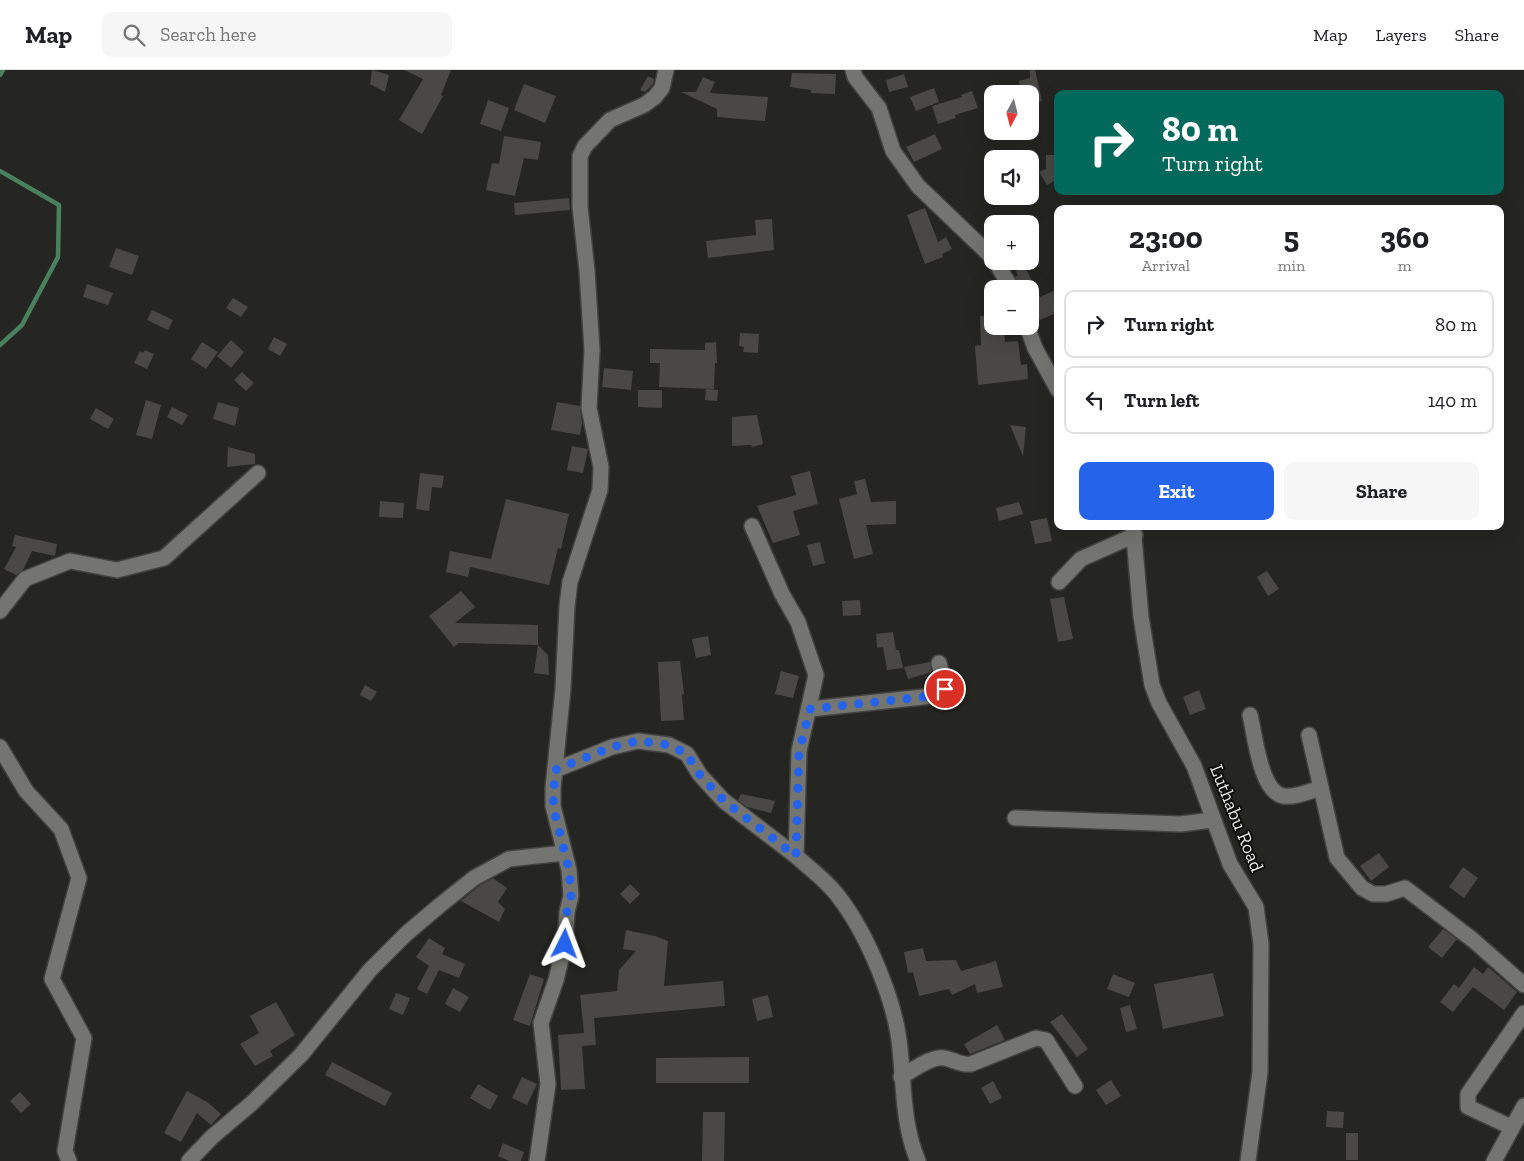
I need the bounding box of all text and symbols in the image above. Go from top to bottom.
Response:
search box [102,12,452,57]
text: Map [25,20,72,49]
icon: search [120,21,148,49]
text: Search here [160,23,257,46]
text: Map [1313,24,1348,46]
text: Layers [1376,24,1427,46]
text: Share [1455,24,1499,46]
north arrow [984,85,1039,140]
map controls [984,85,1039,335]
text: 80 m [1162,108,1238,150]
icon: right [1079,110,1144,175]
button: sound [984,150,1039,205]
text: Turn right [1162,150,1263,177]
button: + [984,215,1039,270]
text: 23:00 [1129,220,1203,256]
text: 5 [1284,220,1299,256]
text: 360 [1380,220,1429,256]
text: Arrival [1142,256,1190,275]
text: min [1278,256,1305,275]
text: m [1398,256,1411,275]
button: − [984,280,1039,335]
icon: right [1081,310,1109,338]
text: Turn right [1124,313,1214,336]
text: 80 m [1435,313,1477,336]
icon: left [1081,386,1109,414]
text: Turn left [1124,389,1199,412]
text: 140 m [1428,389,1477,412]
button: Exit [1079,462,1274,520]
button: Share [1284,462,1479,520]
pin [924,668,966,710]
icon: arrive [931,675,959,703]
street label: Luthabu Road [1205,761,1269,876]
position arrow [538,917,590,969]

